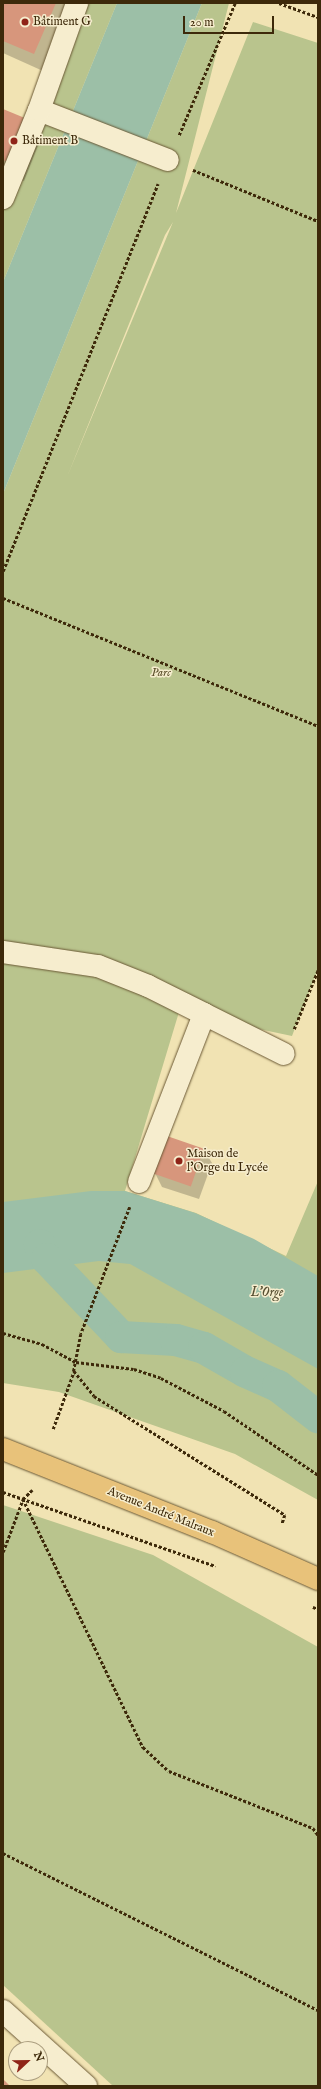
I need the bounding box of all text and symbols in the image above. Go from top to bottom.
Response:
scale bar [185,8,276,34]
place label: Bâtiment G [33,15,91,29]
text: 20 m [190,15,213,30]
marker: Bâtiment G [20,17,30,27]
place label: Bâtiment B [22,134,78,148]
marker: Bâtiment B [9,136,19,146]
park label: Parc [151,666,171,680]
place label: Maison de l'Orge du Lycée [187,1147,268,1175]
marker: Maison de l'Orge du Lycée [174,1156,184,1166]
water label: L'Orge [251,1285,283,1301]
street label: Avenue André Malraux [105,1484,217,1540]
north arrow [8,2041,48,2081]
text: N [30,2050,46,2064]

